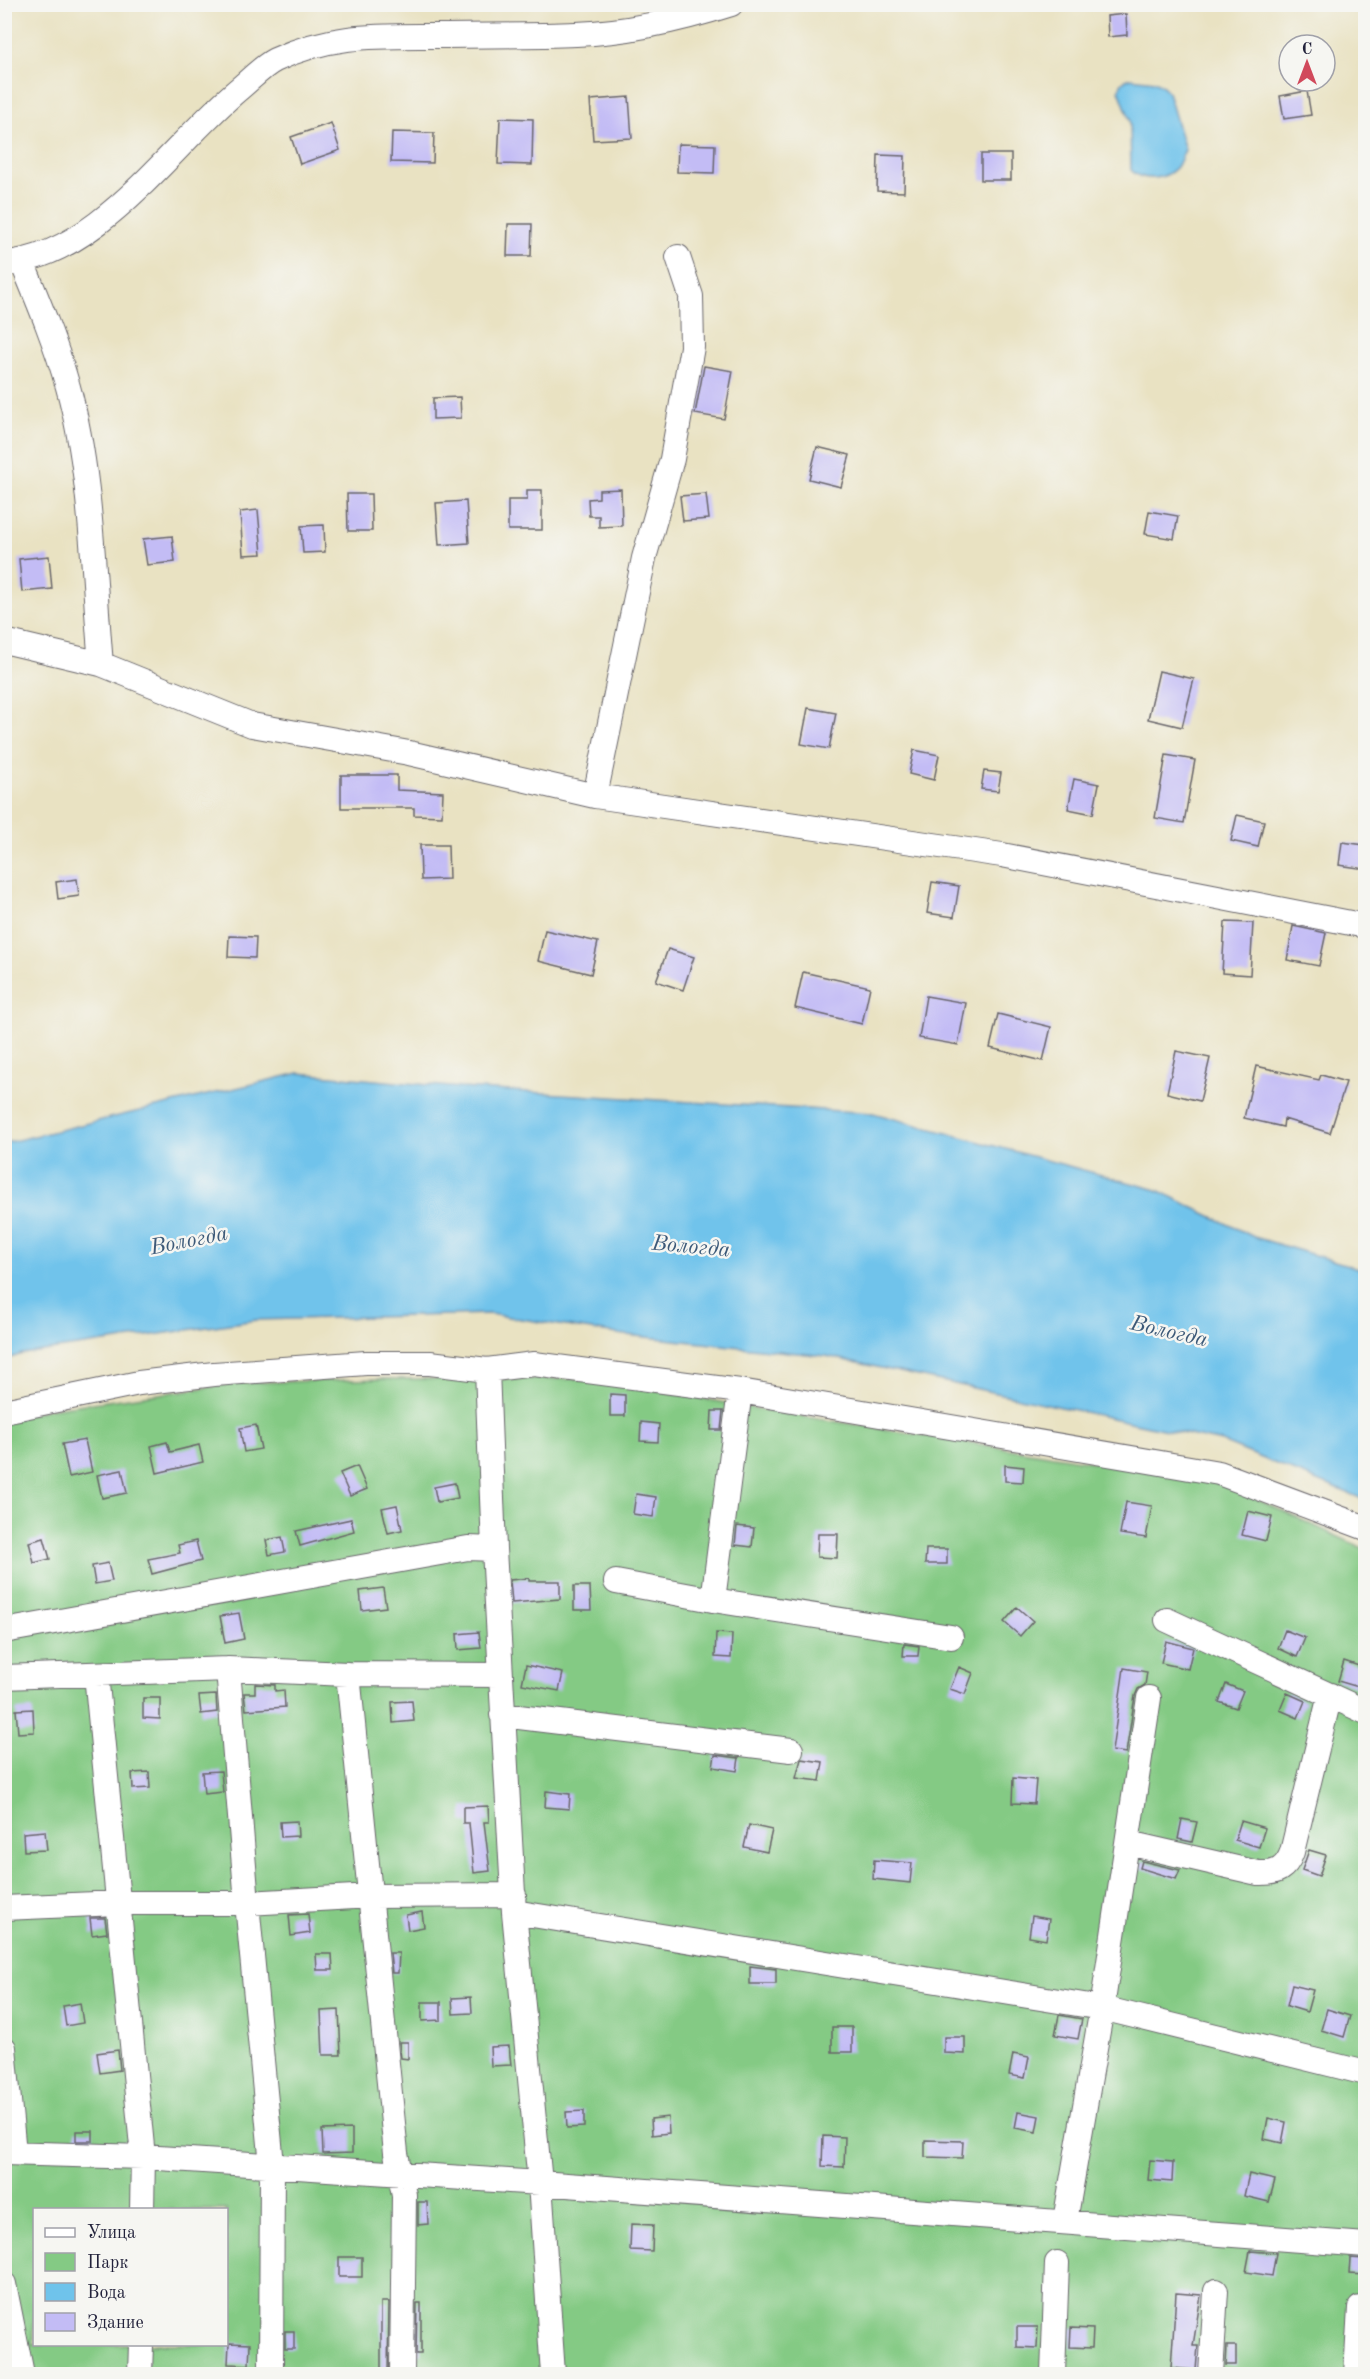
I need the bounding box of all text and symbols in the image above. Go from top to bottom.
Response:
north arrow [1277,33,1337,93]
text: С [1302,42,1312,58]
water label: Вологда [147,1223,230,1260]
water label: Вологда [650,1233,731,1261]
water label: Вологда [1127,1312,1210,1352]
legend [33,2208,228,2346]
text: Улица [87,2224,136,2242]
text: Парк [87,2254,128,2272]
text: Вода [87,2284,126,2302]
text: Здание [87,2314,144,2332]

